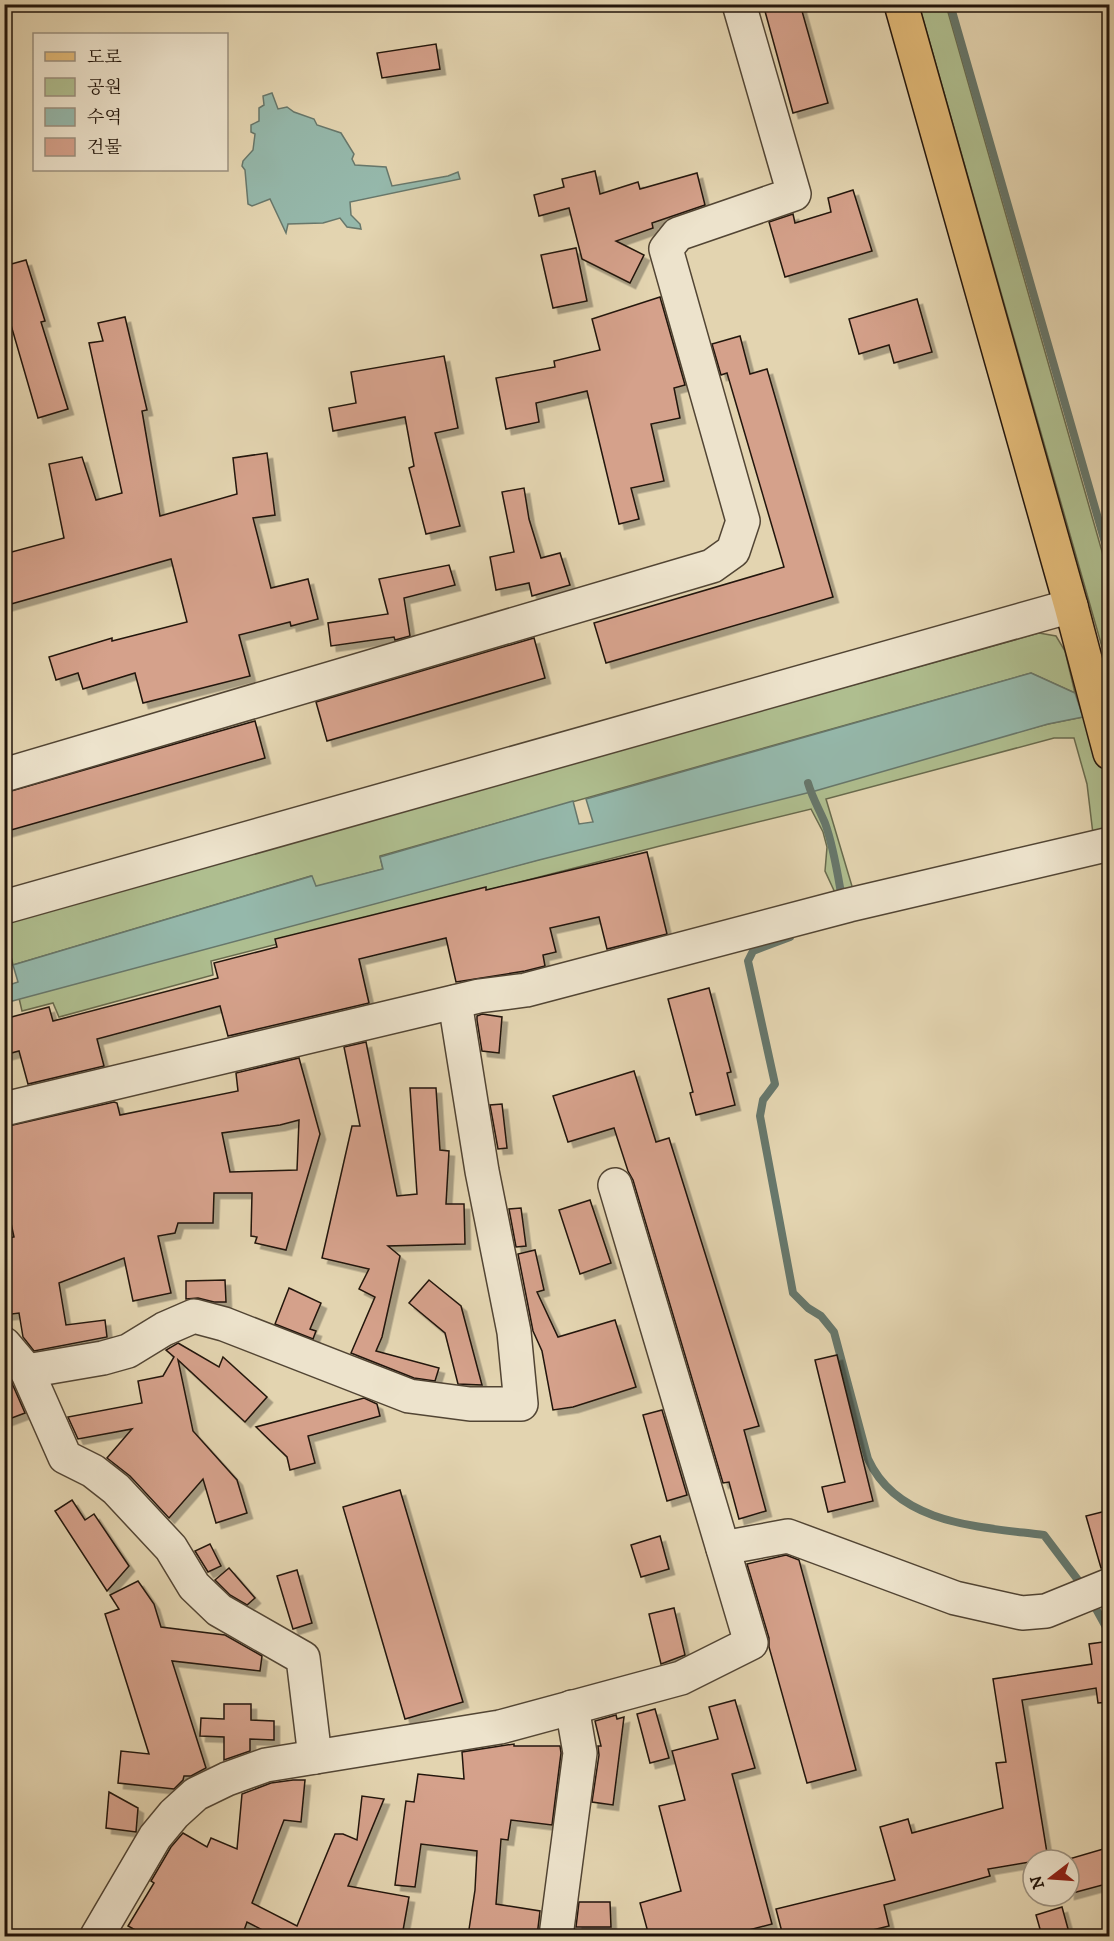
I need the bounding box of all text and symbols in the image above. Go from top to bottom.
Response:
legend [33,33,228,171]
text: 도로 [87,47,122,69]
text: 공원 [87,77,122,99]
text: 수역 [87,107,122,129]
text: 건물 [87,137,122,159]
north arrow [1021,1848,1081,1908]
text: N [1026,1873,1049,1891]

